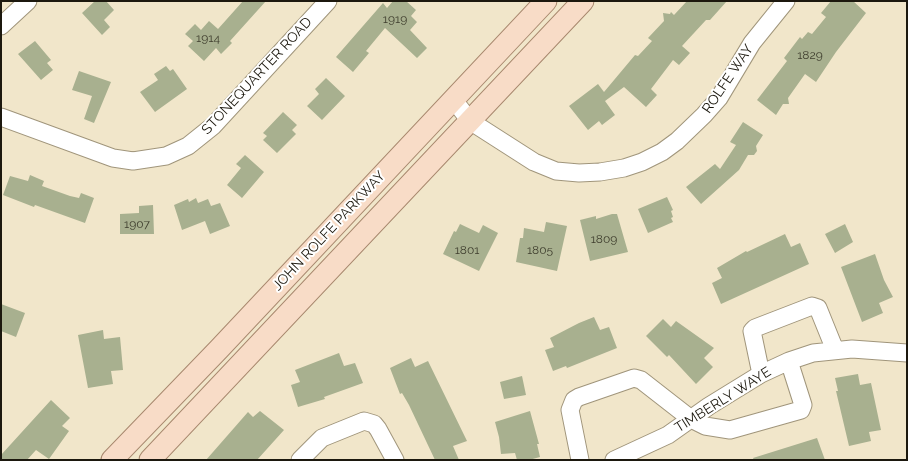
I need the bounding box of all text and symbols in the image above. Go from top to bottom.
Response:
house number: 1919 [383,12,407,26]
street label: STONEQUARTER ROAD [198,14,316,138]
house number: 1914 [196,31,220,45]
street label: ROLFE WAY [699,41,757,117]
house number: 1829 [797,48,823,62]
street label: JOHN ROLFE PARKWAY [269,168,389,294]
house number: 1907 [124,217,150,231]
house number: 1809 [591,232,617,246]
house number: 1801 [455,243,479,257]
house number: 1805 [527,243,553,257]
street label: TIMBERLY WAYE [672,364,774,436]

